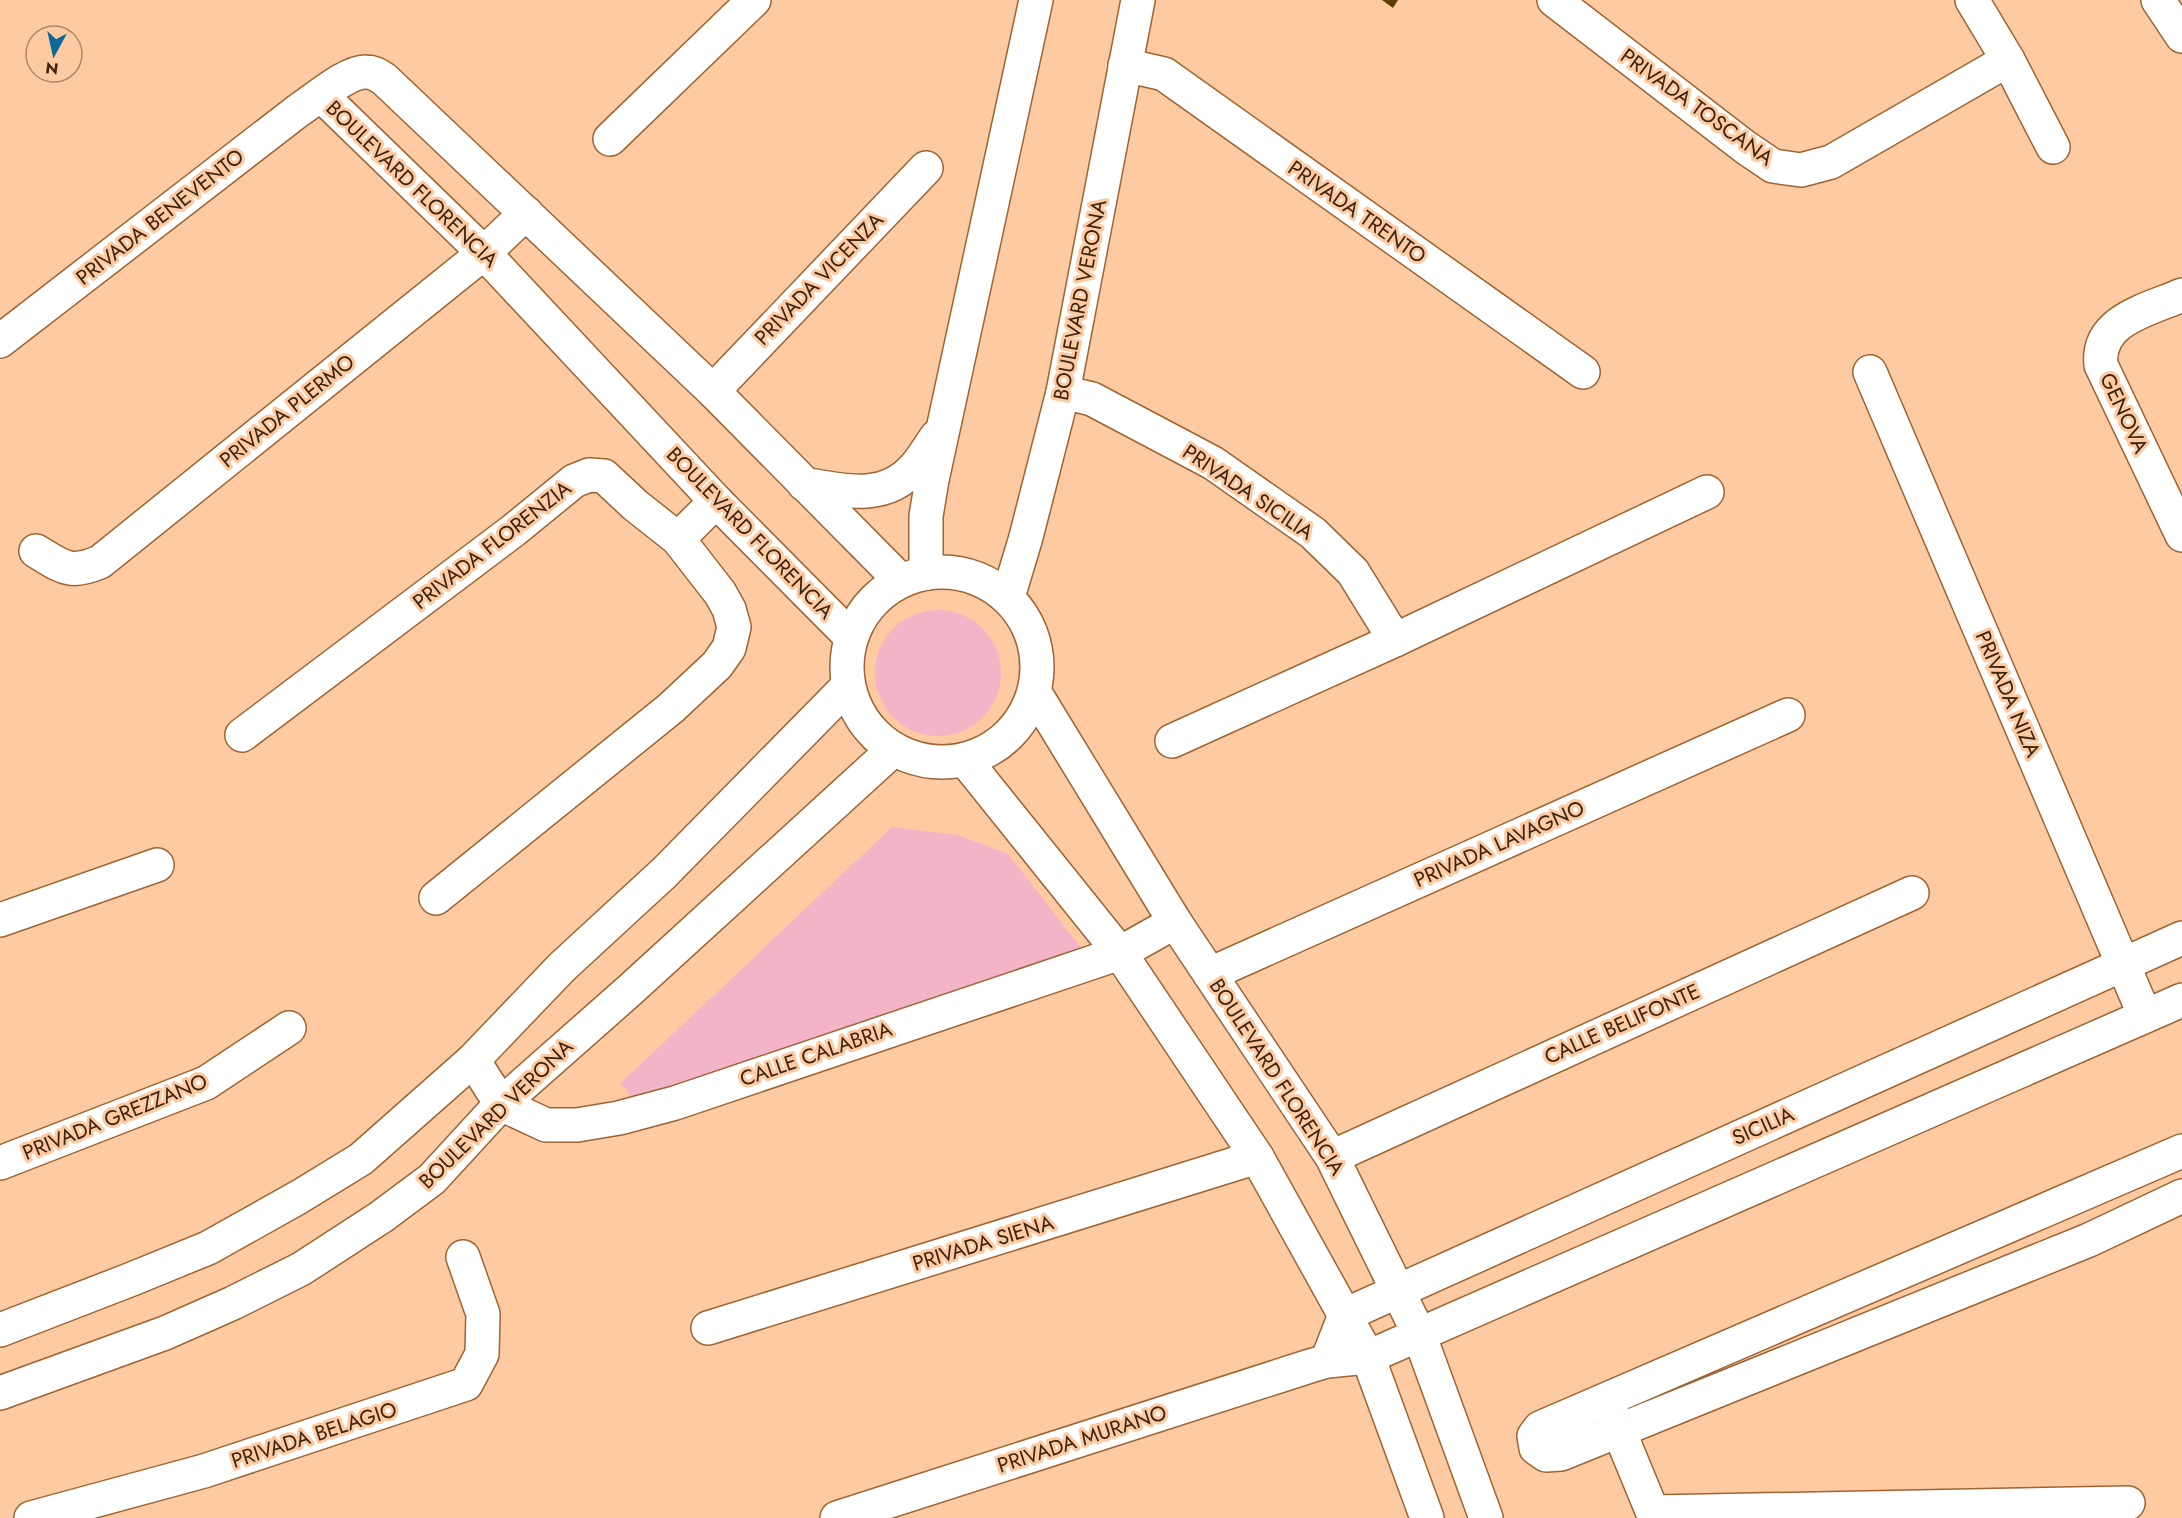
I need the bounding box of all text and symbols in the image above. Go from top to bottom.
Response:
north arrow [24,24,84,84]
street label: PRIVADA TOSCANA [1614,41,1780,173]
text: N [44,56,60,81]
street label: BOULEVARD FLORENCIA [319,94,505,275]
street label: PRIVADA BENEVENTO [70,142,250,292]
street label: PRIVADA TRENTO [1282,153,1432,271]
street label: BOULEVARD VERONA [1046,197,1114,403]
street label: PRIVADA VICENZA [748,206,890,352]
street label: PRIVADA PLERMO [213,347,361,475]
street label: GENOVA [2092,368,2156,458]
street label: PRIVADA SICILIA [1176,437,1320,547]
street label: BOULEVARD FLORENCIA [660,440,841,626]
street label: PRIVADA FLORENZIA [406,473,578,616]
street label: PRIVADA NIZA [1968,626,2048,762]
street label: PRIVADA LAVAGNO [1409,793,1589,895]
street label: BOULEVARD FLORENCIA [1202,973,1352,1181]
street label: CALLE BELIFONTE [1540,976,1704,1072]
street label: CALLE CALABRIA [736,1014,896,1094]
street label: BOULEVARD VERONA [412,1032,580,1196]
street label: PRIVADA GREZZANO [18,1066,212,1168]
street label: SICILIA [1727,1099,1799,1153]
street label: PRIVADA SIENA [909,1207,1057,1279]
street label: PRIVADA BELAGIO [227,1394,401,1476]
street label: PRIVADA MURANO [993,1397,1171,1481]

